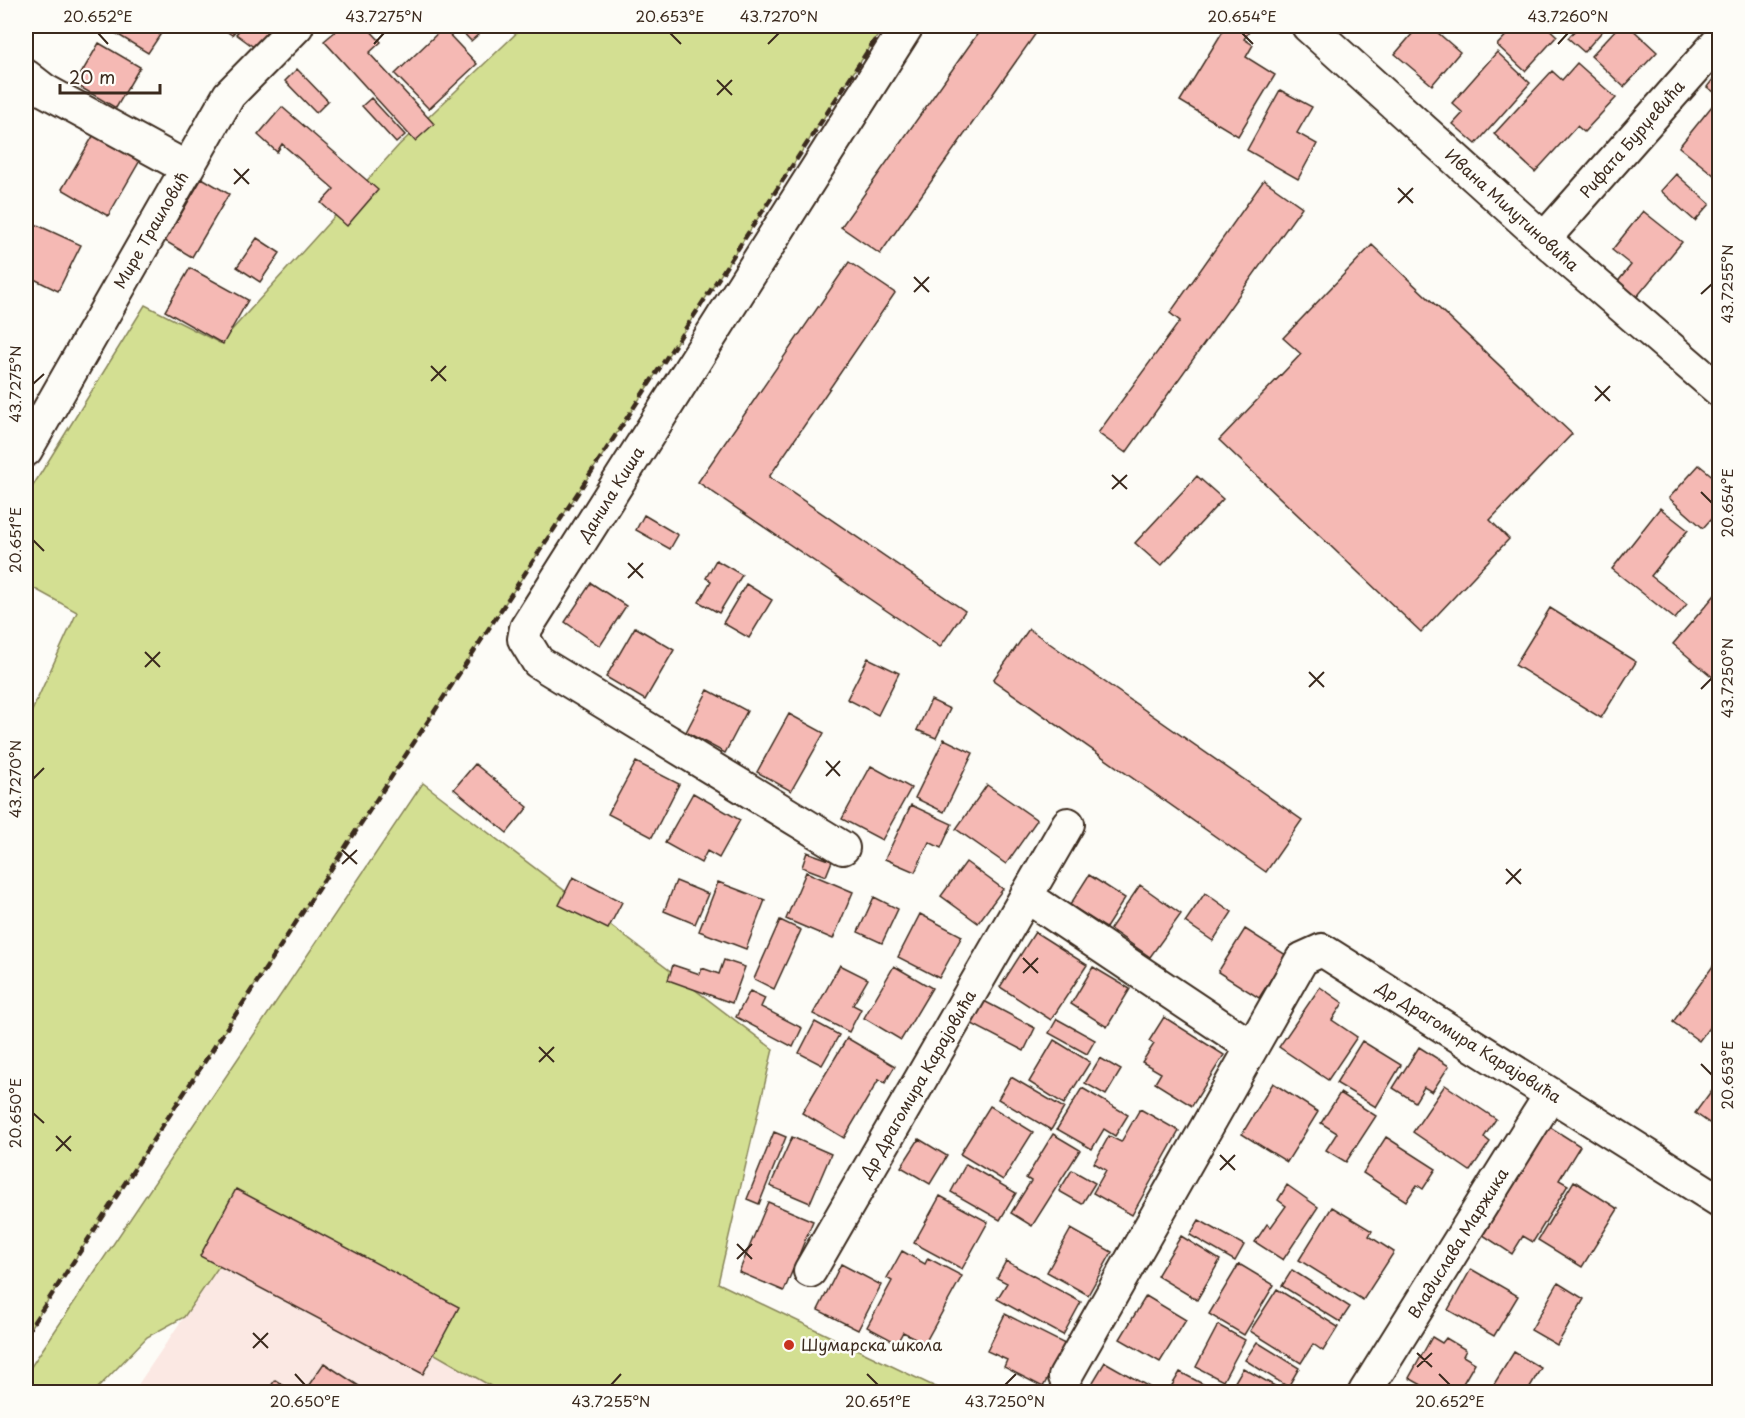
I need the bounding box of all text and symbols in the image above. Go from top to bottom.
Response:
text: 20.652°E [63,4,133,27]
text: 43.7275°N [345,4,423,27]
text: 20.653°E [636,4,704,27]
text: 43.7270°N [740,4,818,27]
text: 20.654°E [1207,4,1277,27]
text: 43.7260°N [1528,4,1608,27]
scale bar [60,57,160,95]
text: 20 m [69,63,115,90]
street label: Рифата Бурџевића [1573,74,1689,203]
street label: Ивана Милутиновића [1440,143,1585,276]
street label: Мире Траиловић [107,167,193,292]
text: 43.7255°N [1715,244,1738,324]
text: 43.7275°N [3,345,26,423]
street label: Данила Киша [571,441,649,547]
text: 20.654°E [1715,468,1738,538]
text: 20.651°E [3,507,26,573]
text: 43.7250°N [1715,638,1738,718]
text: 43.7270°N [3,740,26,818]
street label: Др Драгомира Карајовића [1372,974,1566,1108]
street label: Др Драгомира Карајовића [853,985,981,1183]
text: 20.653°E [1715,1041,1738,1109]
text: 20.650°E [3,1078,26,1148]
street label: Владислава Маржика [1401,1163,1513,1322]
place label: Шумарска школа [801,1332,942,1356]
marker: Шумарска школа [782,1338,796,1352]
text: 20.650°E [270,1389,340,1412]
text: 43.7255°N [571,1389,651,1412]
text: 20.651°E [845,1389,911,1412]
text: 43.7250°N [965,1389,1045,1412]
text: 20.652°E [1415,1389,1485,1412]

